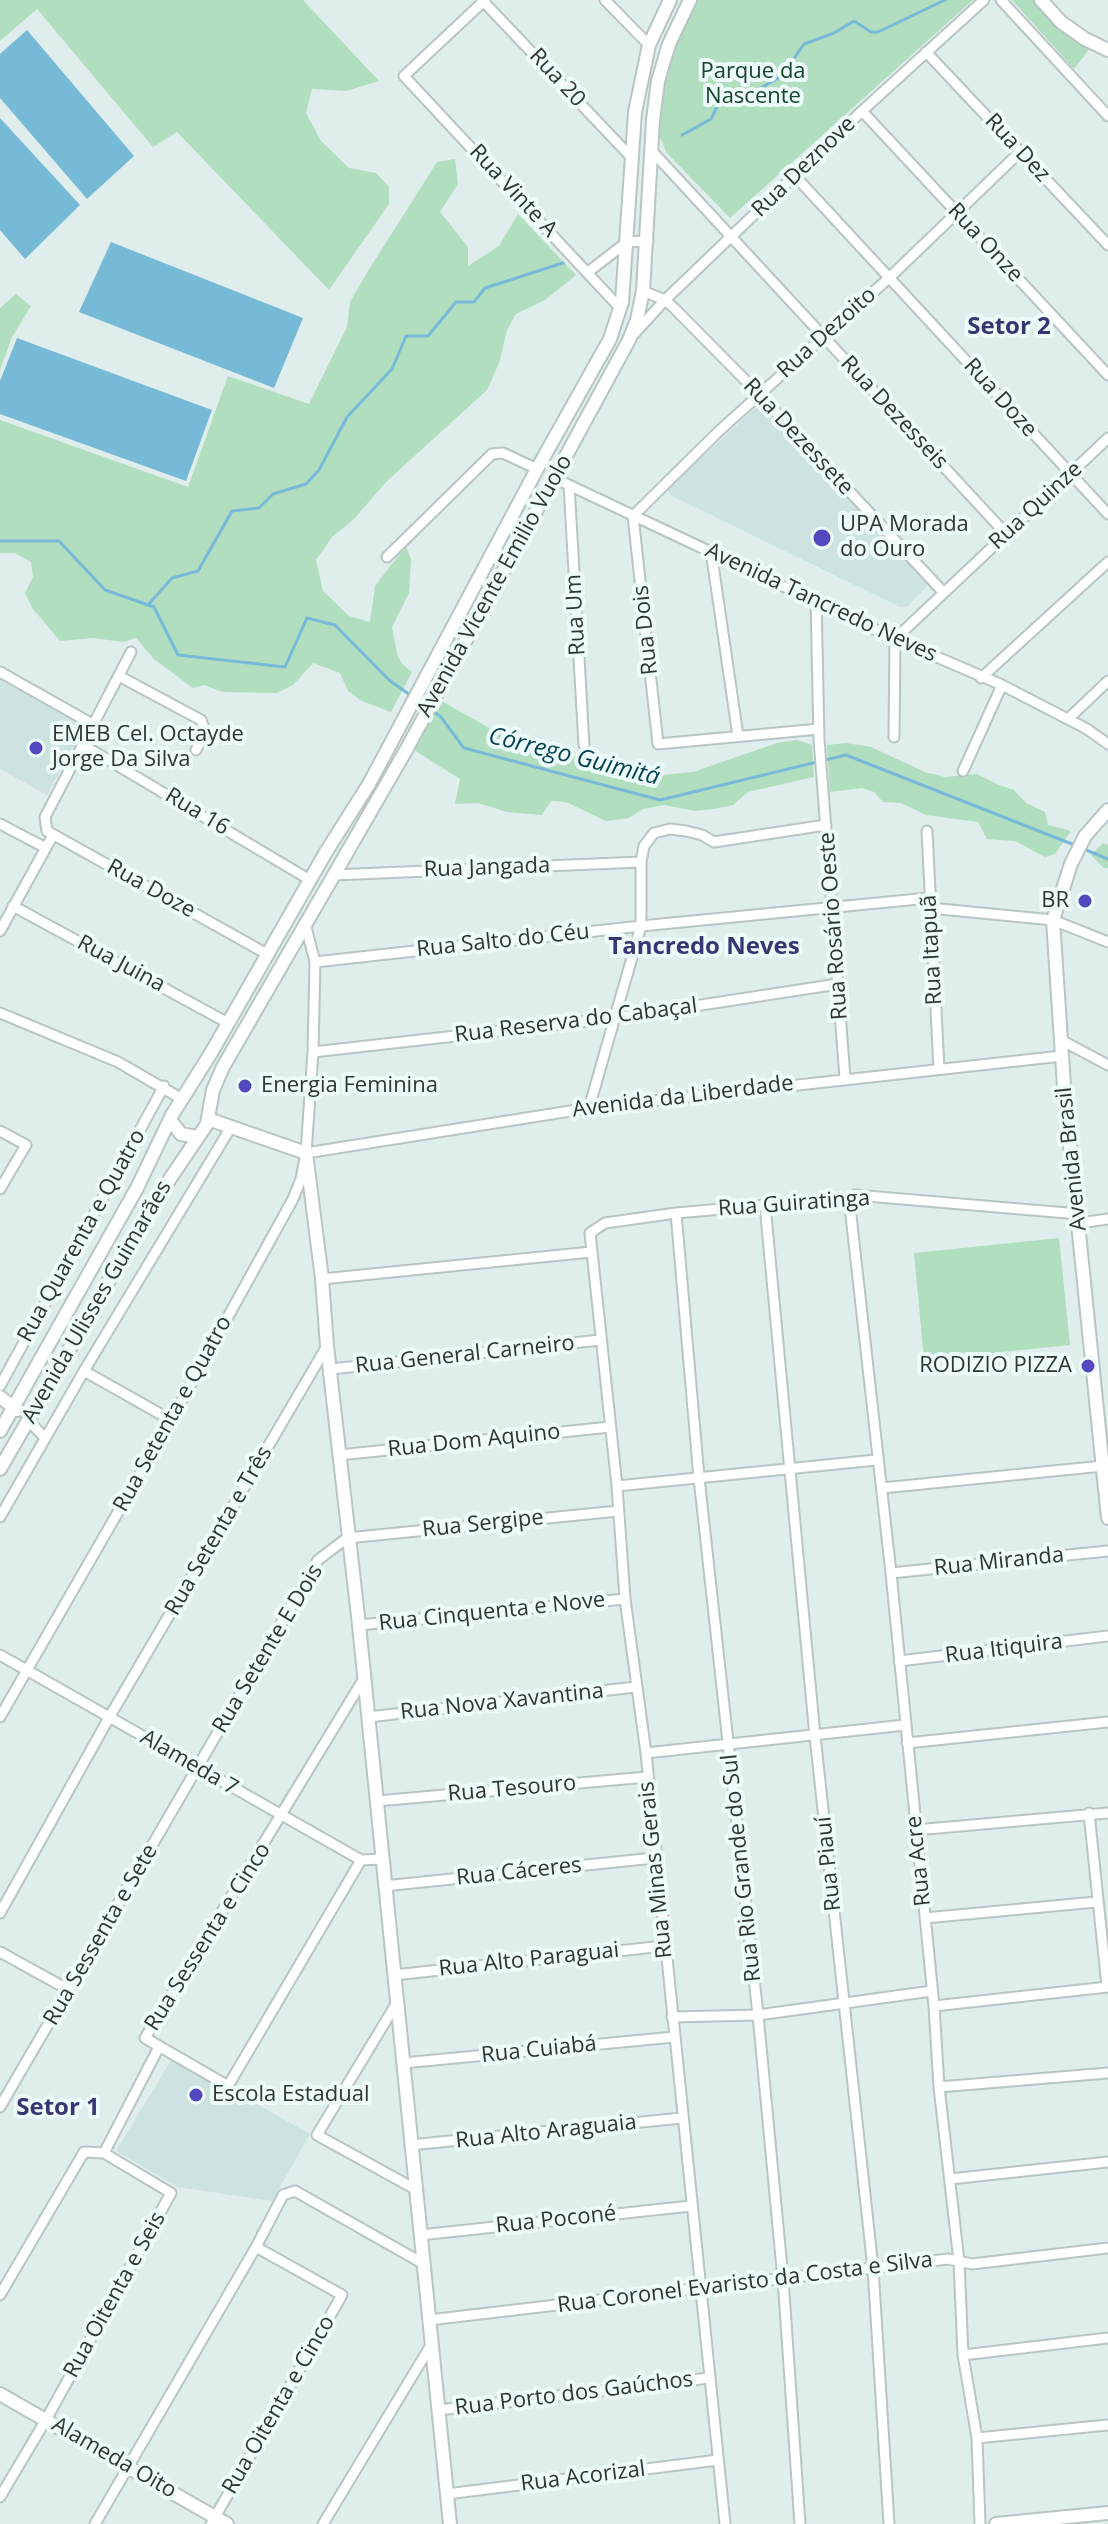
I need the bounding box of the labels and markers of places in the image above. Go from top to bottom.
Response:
place label: UPA Morada do Ouro [840,512,969,564]
marker: UPA Morada do Ouro [811,527,833,549]
place label: EMEB Cel. Octayde Jorge Da Silva [52,722,244,774]
marker: EMEB Cel. Octayde Jorge Da Silva [27,739,45,757]
place label: BR [1041,888,1069,914]
marker: BR [1076,892,1094,910]
place label: Energia Feminina [261,1073,438,1099]
marker: Energia Feminina [236,1077,254,1095]
place label: RODIZIO PIZZA [919,1353,1072,1379]
marker: RODIZIO PIZZA [1079,1357,1097,1375]
place label: Escola Estadual [212,2082,369,2108]
marker: Escola Estadual [187,2086,205,2104]

